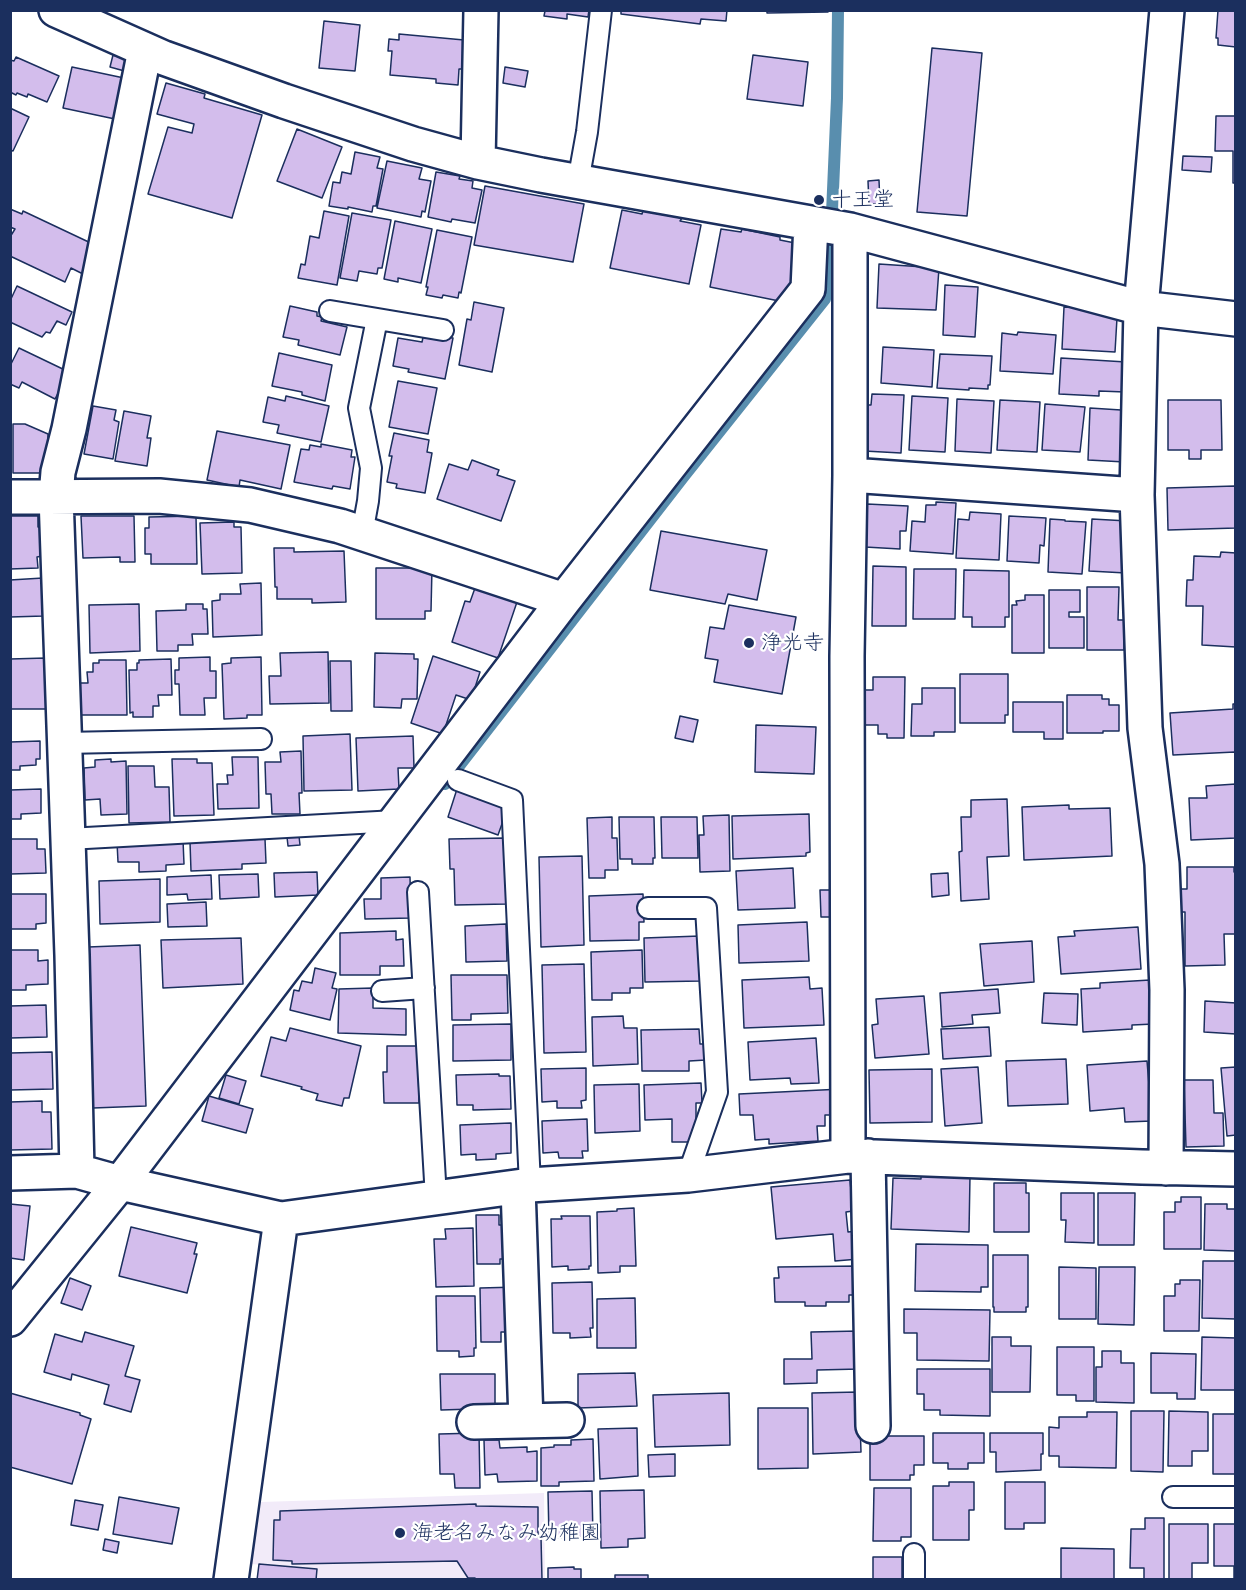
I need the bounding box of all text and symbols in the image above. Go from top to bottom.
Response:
place label: 十王堂 [831,187,894,213]
marker: 十王堂 [812,193,826,207]
place label: 浄光寺 [761,630,824,656]
marker: 浄光寺 [742,636,756,650]
place label: 海老名みなみ幼稚園 [412,1520,601,1546]
marker: 海老名みなみ幼稚園 [393,1526,407,1540]

